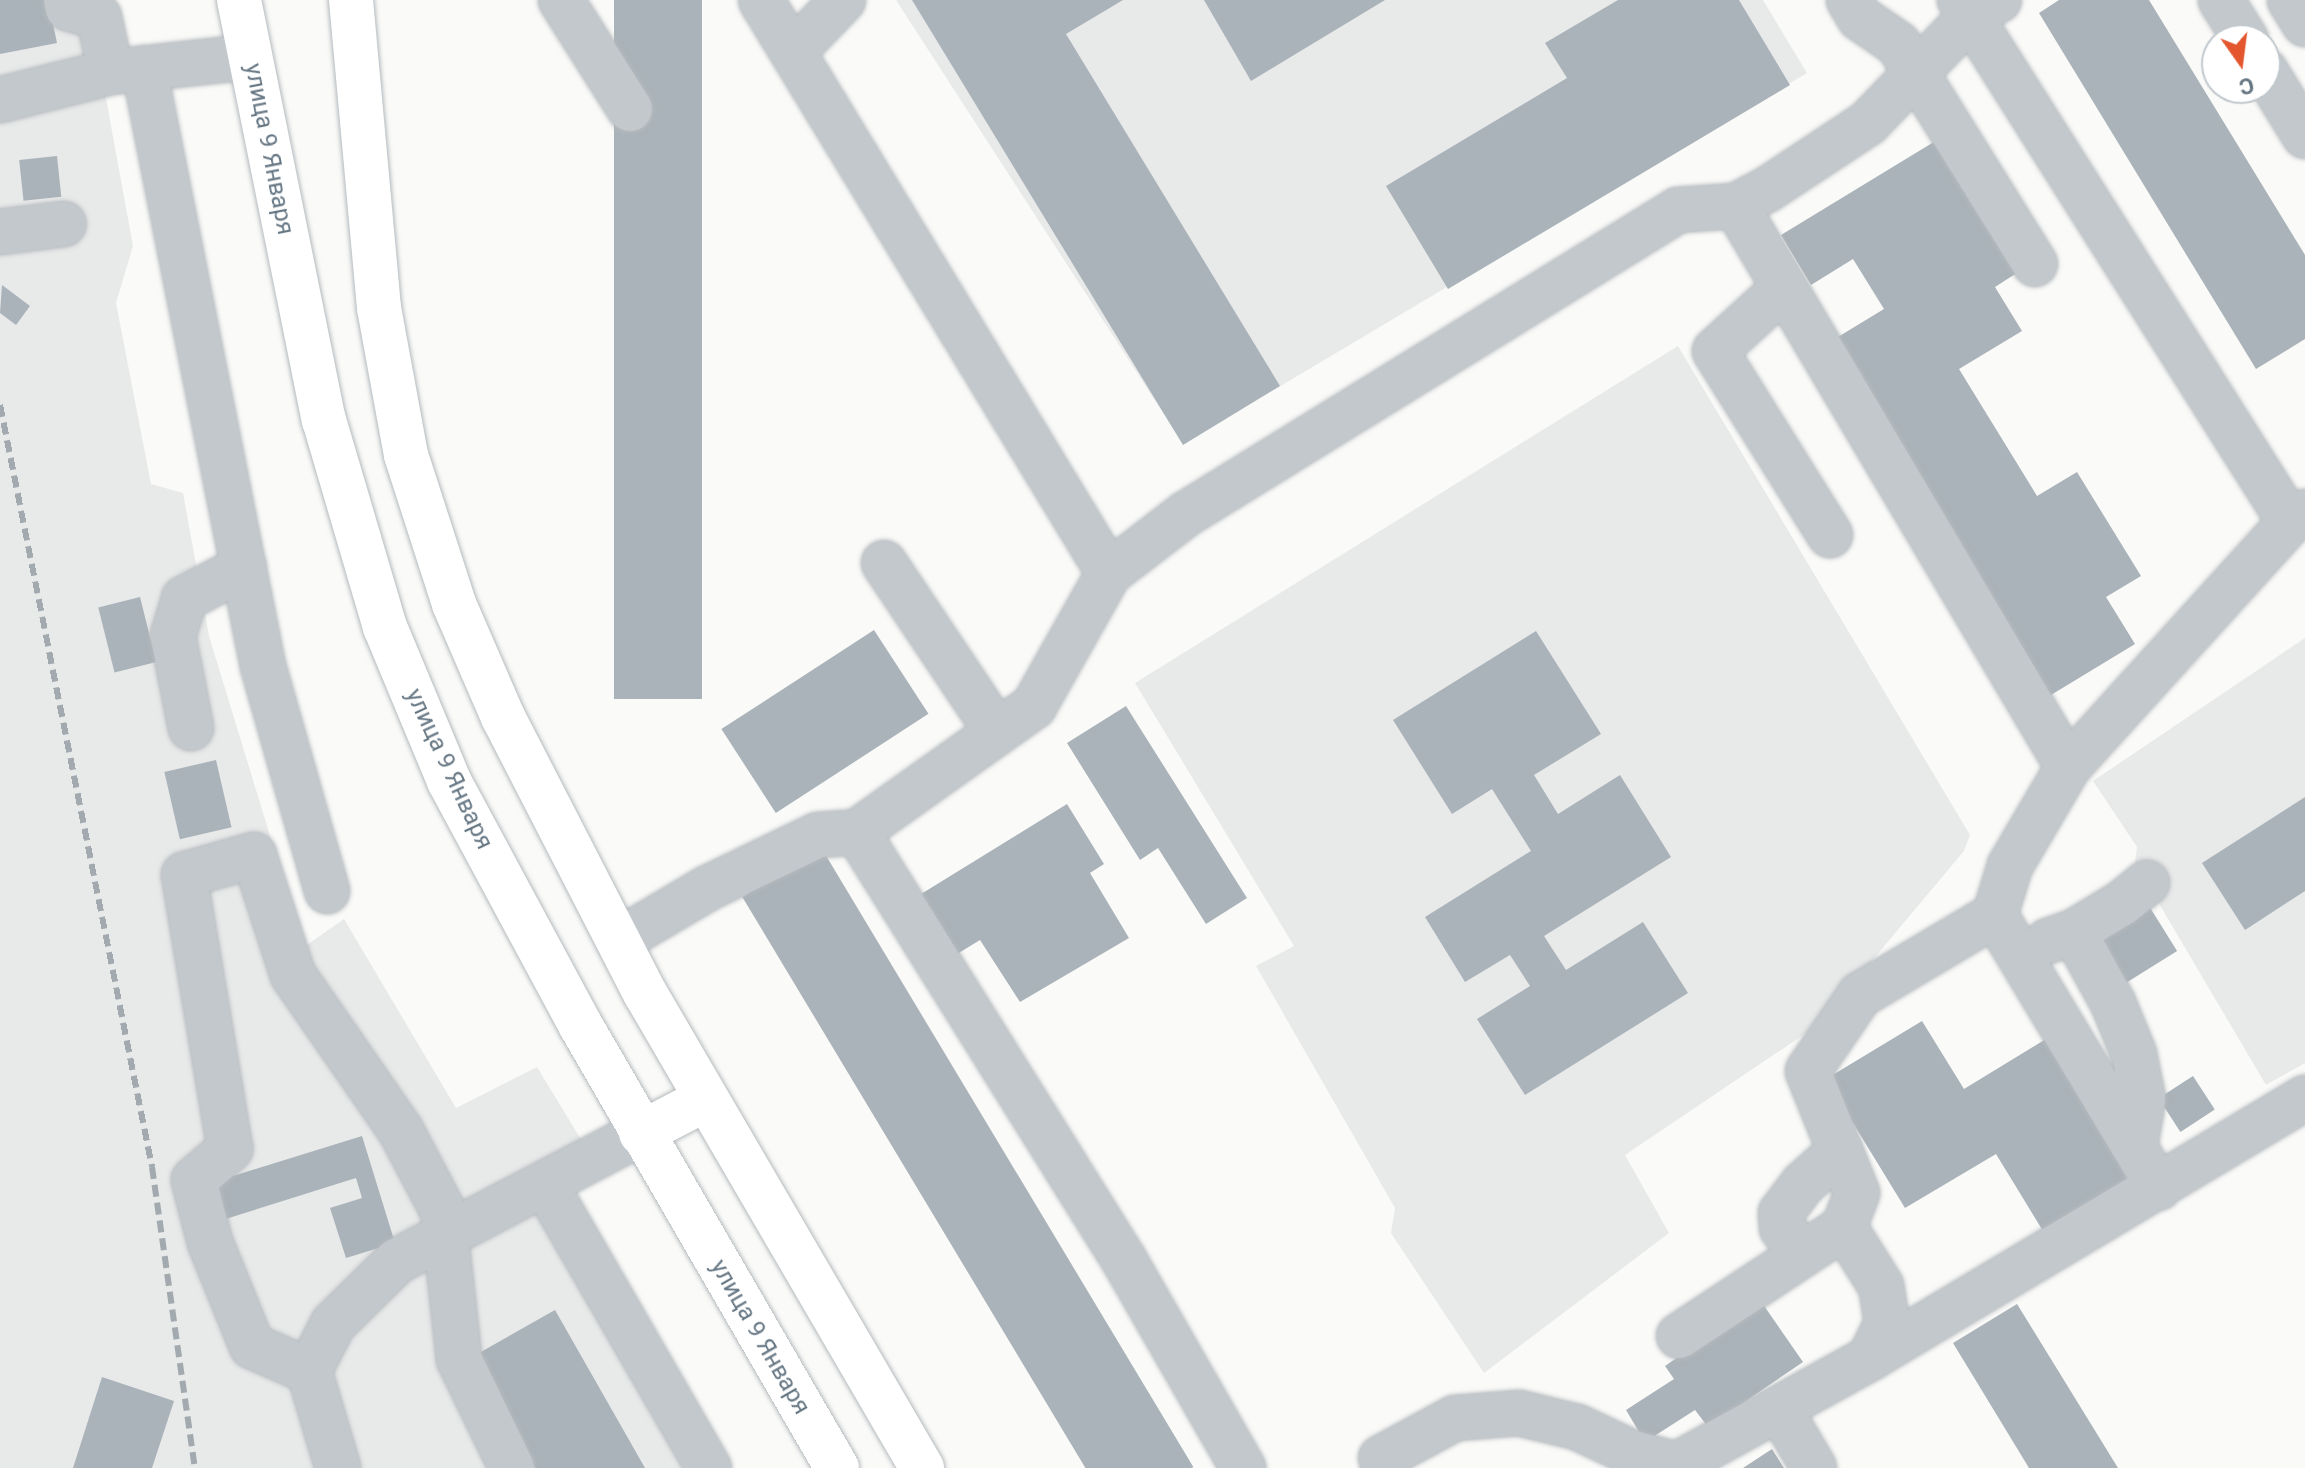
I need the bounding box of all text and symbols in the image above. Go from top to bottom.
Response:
north arrow [2201,24,2281,104]
street label: улица 9 Января [238,61,300,237]
text: С [2236,72,2256,100]
street label: улица 9 Января [399,684,499,854]
street label: улица 9 Января [704,1255,816,1419]

